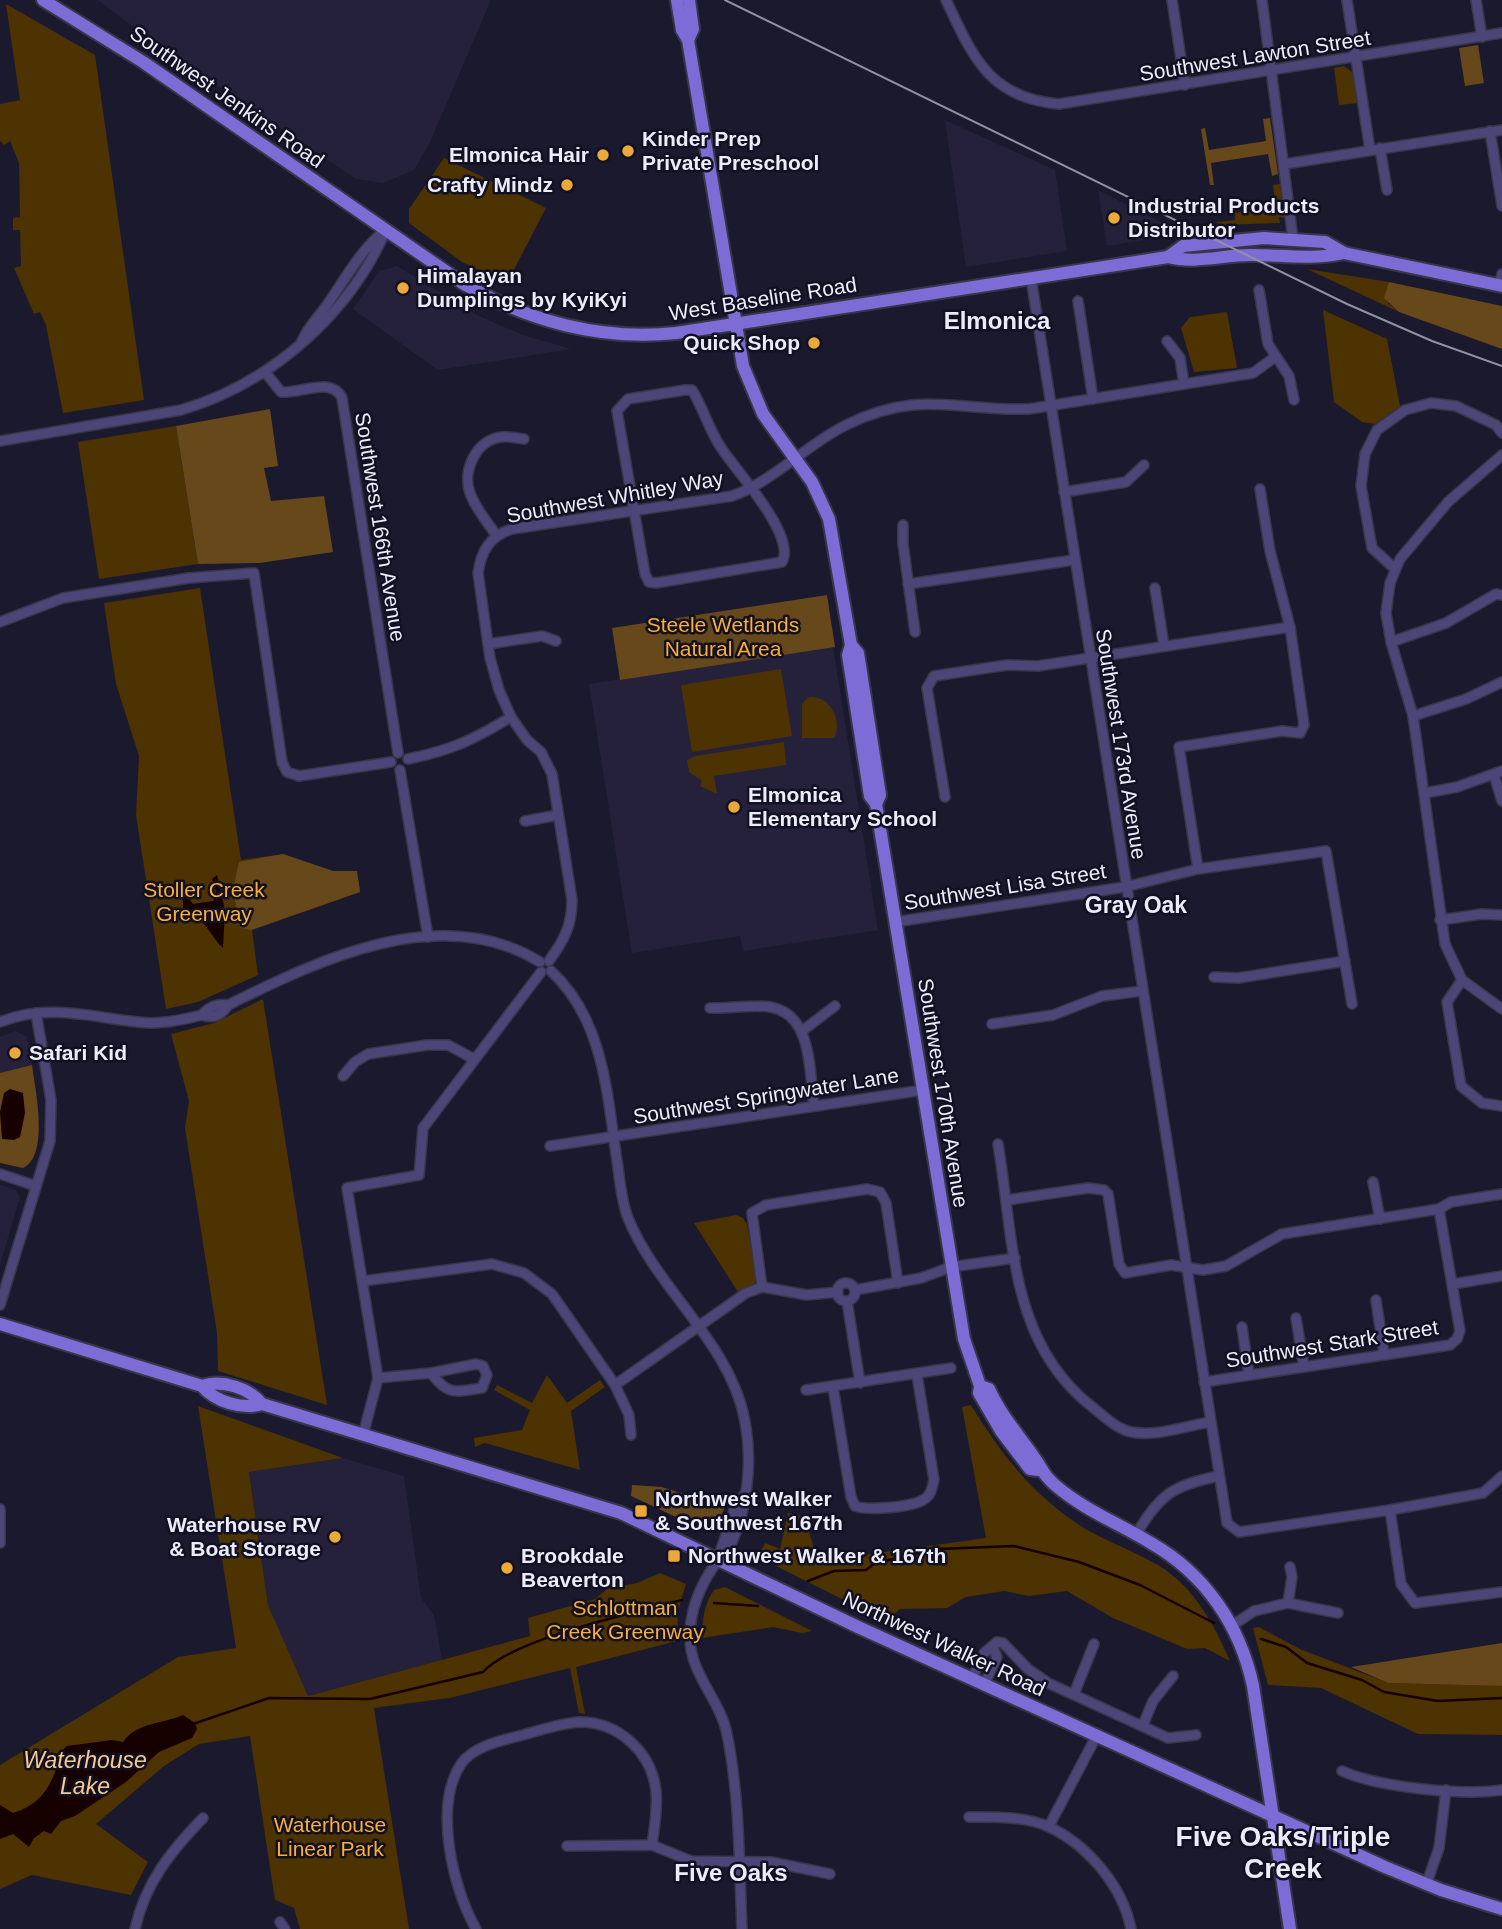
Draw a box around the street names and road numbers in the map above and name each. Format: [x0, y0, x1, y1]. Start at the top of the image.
street label: Southwest Jenkins Road [126, 21, 329, 172]
street label: Southwest Lawton Street [1138, 26, 1372, 85]
street label: West Baseline Road [667, 272, 858, 325]
street label: Southwest 166th Avenue [351, 411, 410, 643]
street label: Southwest Whitley Way [505, 466, 726, 527]
street label: Southwest 173rd Avenue [1092, 627, 1151, 861]
street label: Southwest Lisa Street [902, 859, 1108, 914]
street label: Southwest 170th Avenue [914, 977, 973, 1209]
street label: Southwest Springwater Lane [632, 1063, 900, 1128]
street label: Southwest Stark Street [1224, 1315, 1440, 1372]
street label: Northwest Walker Road [839, 1586, 1049, 1701]

